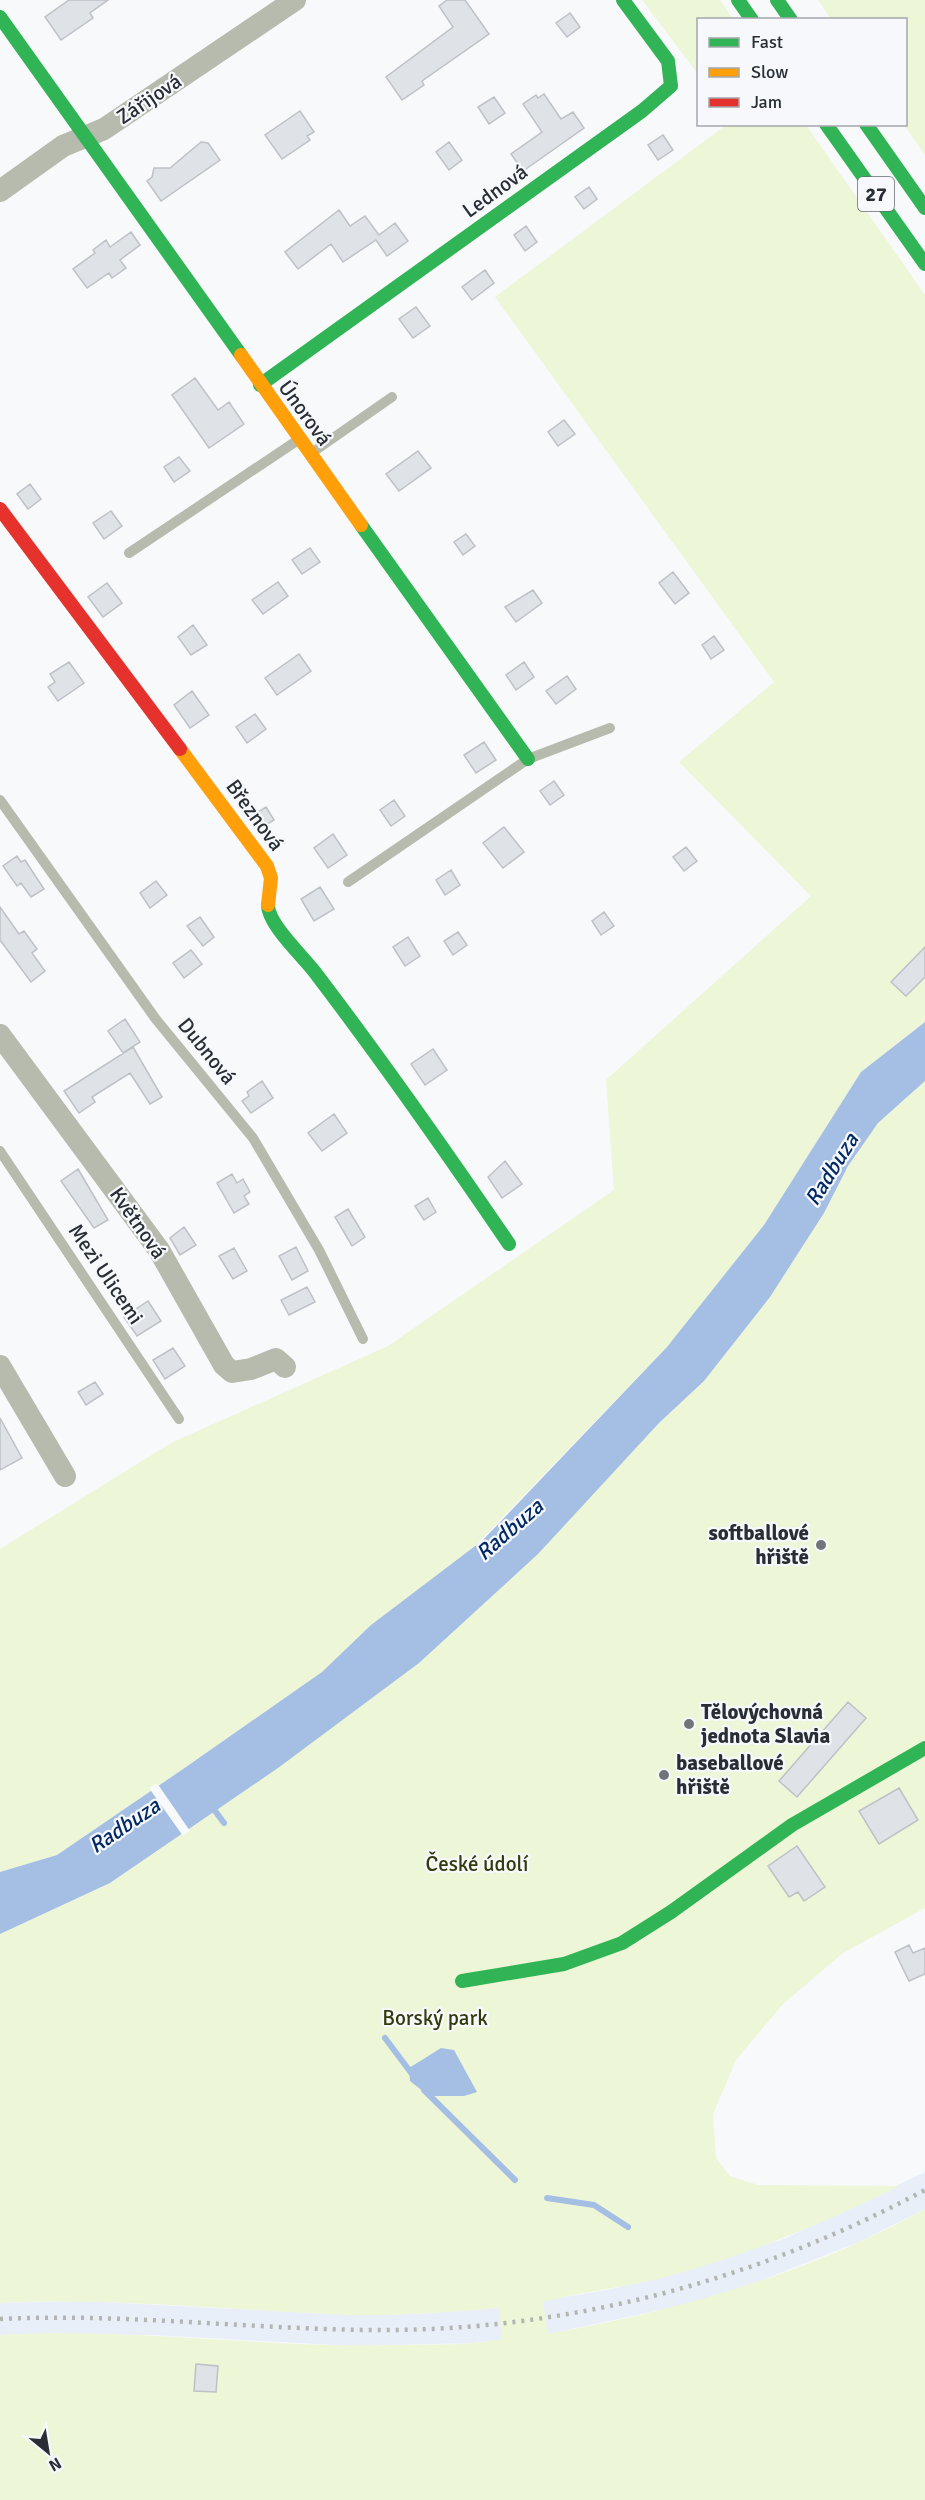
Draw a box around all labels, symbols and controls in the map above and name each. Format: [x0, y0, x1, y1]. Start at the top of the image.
legend [697, 18, 907, 126]
text: Fast [751, 31, 783, 53]
text: Slow [751, 61, 788, 83]
street label: Zářijová [112, 68, 186, 130]
text: Jam [751, 91, 782, 113]
street label: Lednová [457, 159, 533, 223]
road number: 27 [858, 177, 894, 211]
street label: Únorová [273, 375, 337, 451]
street label: Březnová [220, 774, 290, 856]
street label: Dubnová [172, 1012, 242, 1090]
water label: Radbuza [799, 1127, 865, 1211]
street label: Květnová [104, 1182, 172, 1264]
street label: Mezi Ulicemi [63, 1219, 149, 1329]
water label: Radbuza [470, 1492, 549, 1566]
place label: softballové hřiště [708, 1520, 809, 1570]
marker: softballové hřiště [814, 1538, 828, 1552]
place label: Tělovýchovná jednota Slavia [701, 1699, 830, 1749]
marker: Tělovýchovná jednota Slavia [682, 1717, 696, 1731]
place label: baseballové hřiště [676, 1750, 784, 1800]
marker: baseballové hřiště [657, 1768, 671, 1782]
water label: Radbuza [83, 1791, 166, 1859]
park label: České údolí [426, 1851, 529, 1877]
park label: Borský park [382, 2005, 488, 2031]
north arrow [18, 2422, 78, 2482]
text: N [45, 2453, 65, 2476]

